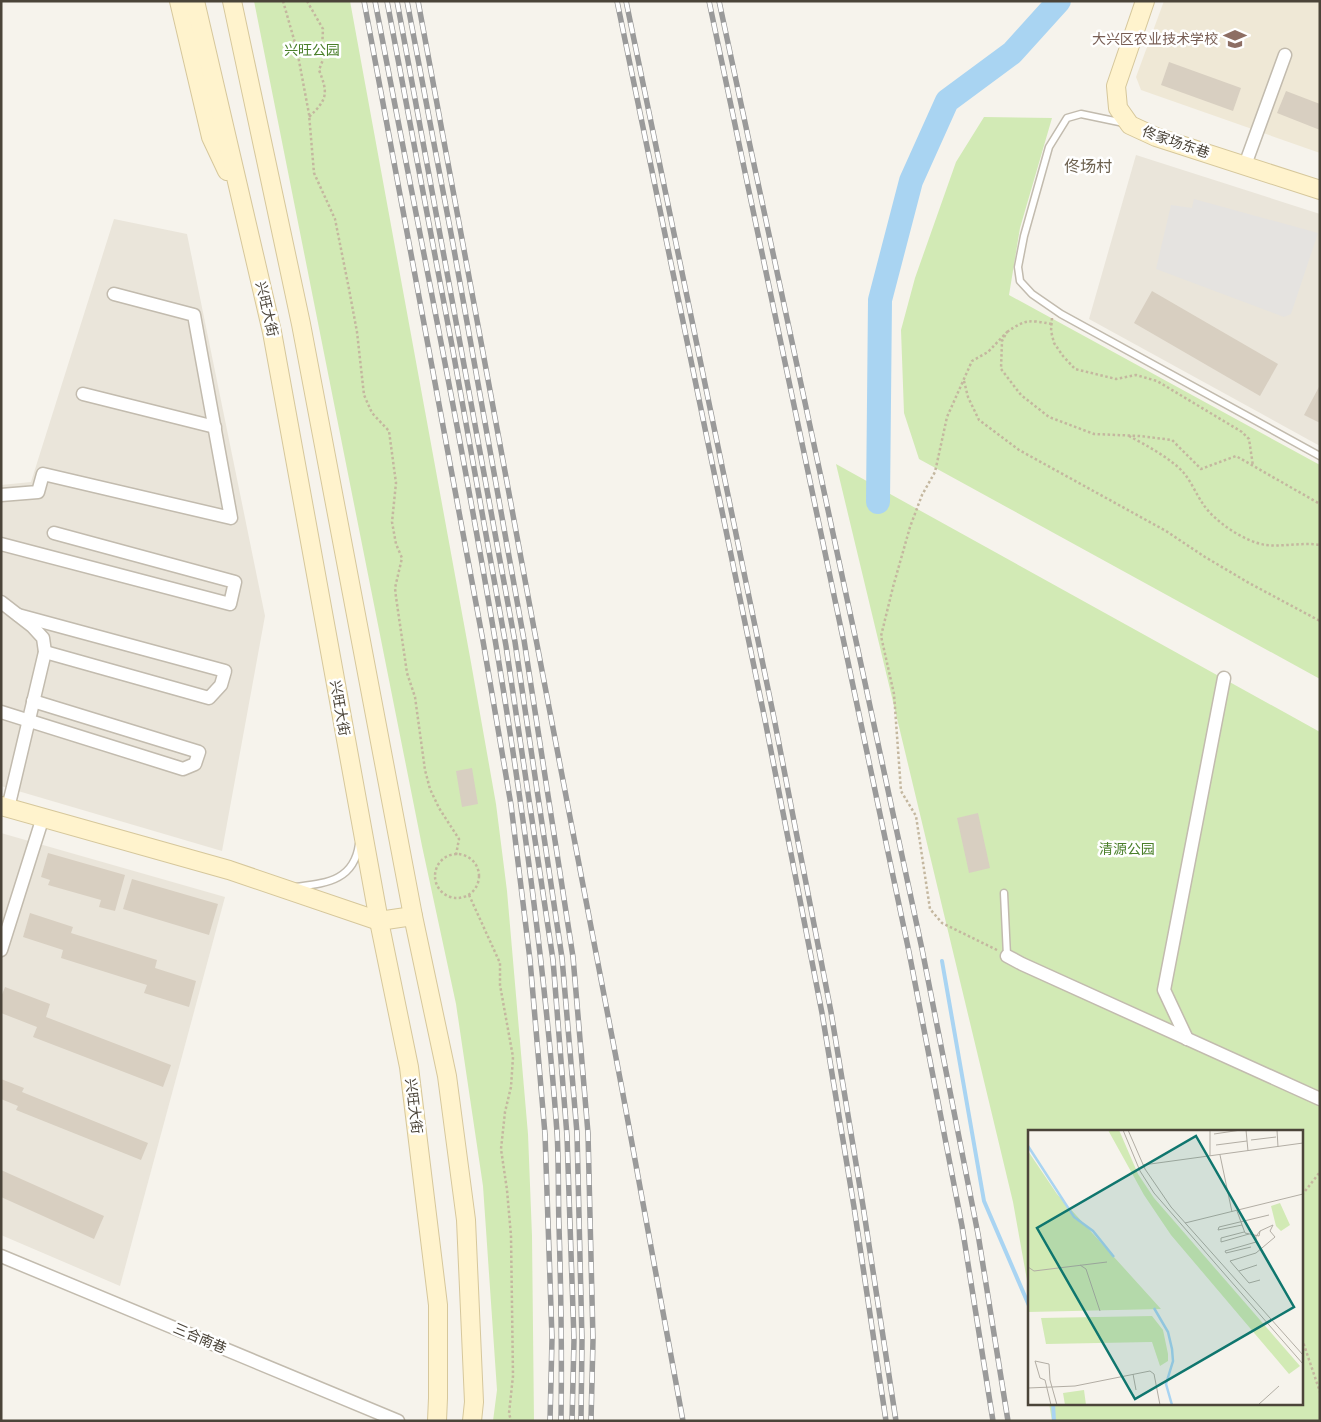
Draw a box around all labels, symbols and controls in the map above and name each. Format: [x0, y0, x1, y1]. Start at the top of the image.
school or university icon: 大兴区农业技术学校 [1222, 26, 1248, 52]
place label: 大兴区农业技术学校 [1092, 31, 1218, 48]
park label: 兴旺公园 [284, 42, 340, 59]
street label: 佟家场东巷 [1140, 123, 1212, 162]
district label: 佟场村 [1064, 157, 1112, 177]
street label: 兴旺大街 [252, 280, 281, 338]
street label: 兴旺大街 [326, 679, 353, 737]
park label: 清源公园 [1099, 841, 1155, 858]
street label: 兴旺大街 [402, 1077, 425, 1135]
inset map [1028, 1130, 1304, 1404]
street label: 三合南巷 [171, 1320, 229, 1357]

